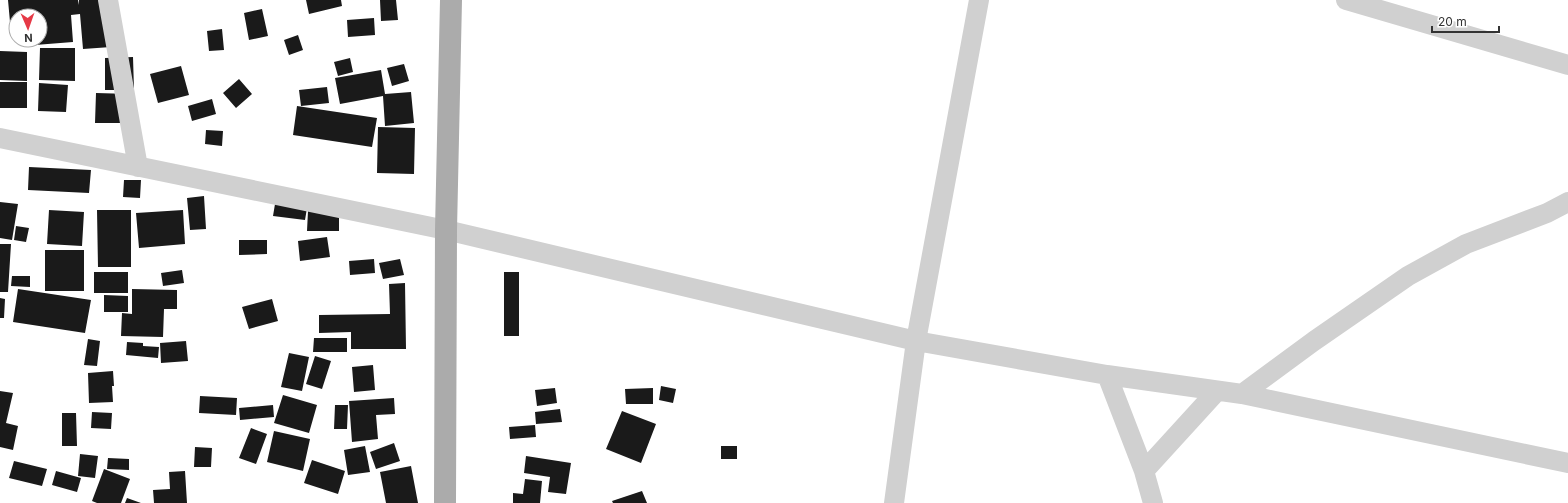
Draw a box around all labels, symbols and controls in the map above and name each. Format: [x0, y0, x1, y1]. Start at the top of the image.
north arrow [8, 8, 48, 48]
scale bar [1432, 8, 1499, 34]
text: 20 m [1438, 14, 1467, 29]
text: N [24, 31, 33, 45]

